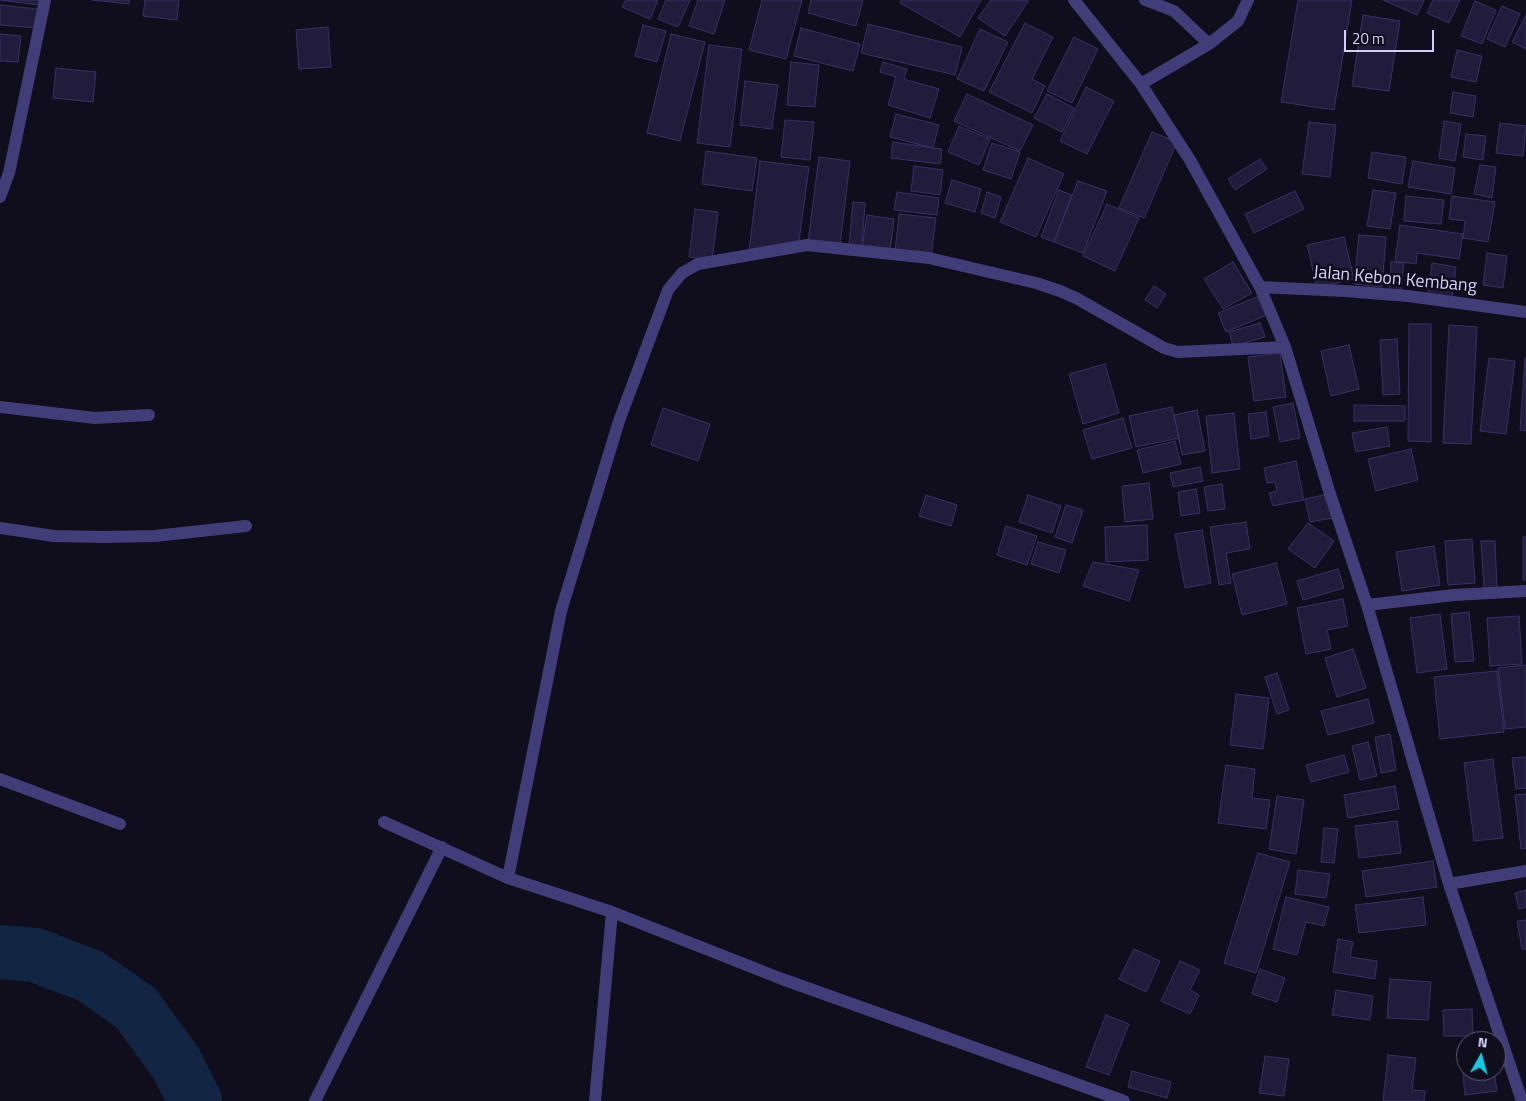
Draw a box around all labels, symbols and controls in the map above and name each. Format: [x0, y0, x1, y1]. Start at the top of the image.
scale bar [1346, 20, 1436, 52]
text: 20 m [1352, 27, 1385, 50]
street label: Jalan Kebon Kembang [1312, 262, 1478, 298]
north arrow [1456, 1031, 1506, 1081]
text: N [1477, 1031, 1489, 1053]

